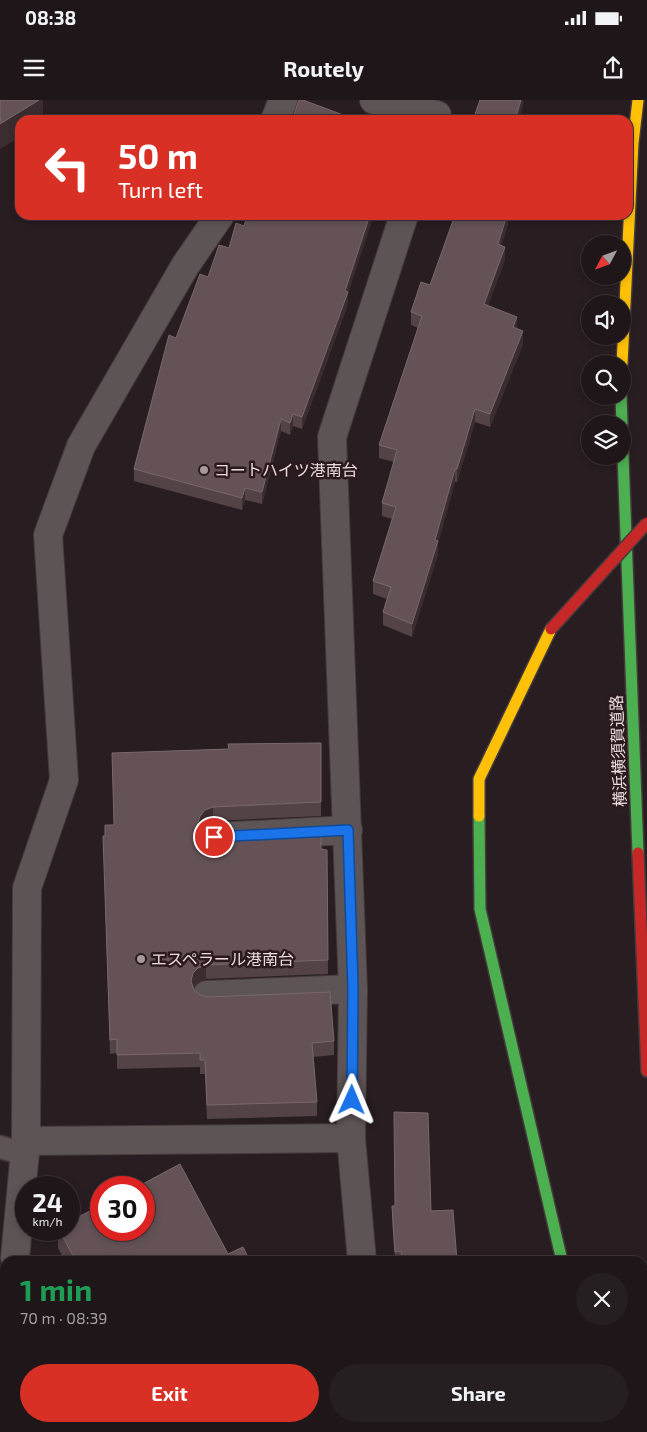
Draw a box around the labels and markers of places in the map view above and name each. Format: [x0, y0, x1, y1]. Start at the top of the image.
place label: コートハイツ港南台 [214, 460, 358, 479]
marker: コートハイツ港南台 [198, 464, 210, 476]
pin [193, 816, 235, 858]
place label: エスペラール港南台 [151, 949, 294, 968]
marker: エスペラール港南台 [135, 953, 147, 965]

